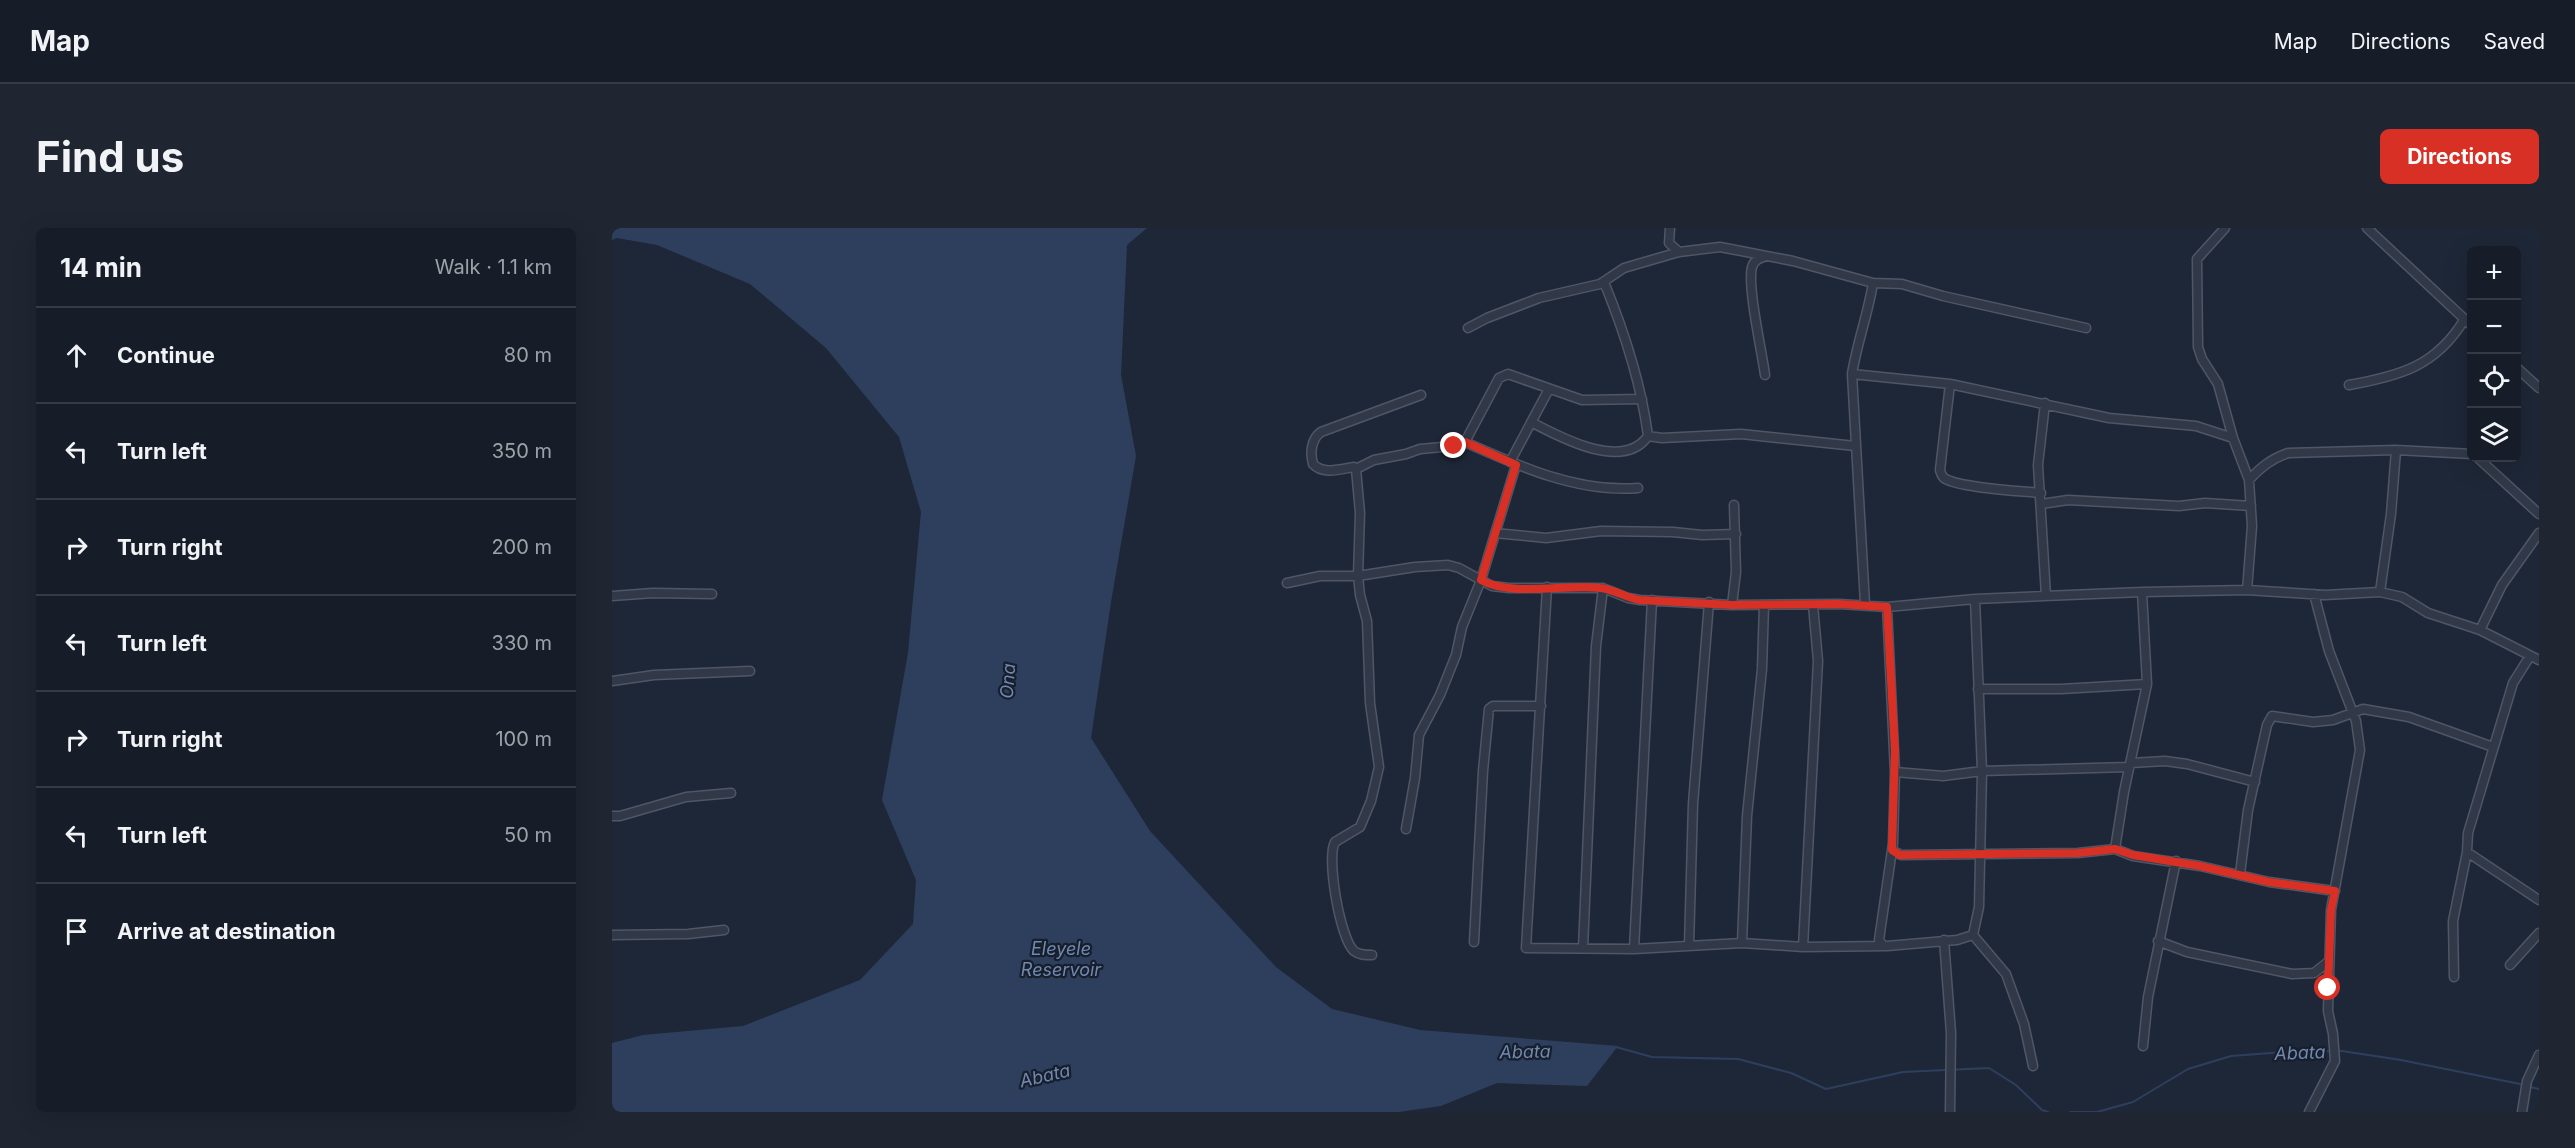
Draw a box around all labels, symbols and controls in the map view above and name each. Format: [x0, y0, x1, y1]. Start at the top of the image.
text: Map [30, 24, 90, 58]
text: Map [2274, 29, 2317, 54]
text: Directions [2350, 29, 2451, 54]
text: Saved [2484, 29, 2545, 54]
button: Directions [2380, 129, 2539, 184]
text: Find us [36, 131, 184, 182]
map controls [2467, 246, 2521, 462]
button: + [2467, 246, 2521, 300]
text: 14 min [60, 252, 142, 283]
text: Walk · 1.1 km [435, 255, 552, 279]
button: − [2467, 300, 2521, 354]
icon: ahead [60, 339, 93, 372]
text: Continue [117, 342, 215, 368]
text: 80 m [504, 343, 552, 367]
button: locate [2467, 354, 2521, 408]
button: layers [2467, 408, 2521, 462]
route end [1440, 432, 1466, 458]
icon: left [60, 435, 93, 468]
text: Turn left [117, 438, 207, 464]
text: 350 m [492, 439, 552, 463]
icon: right [60, 531, 93, 564]
text: Turn right [117, 534, 223, 560]
text: 200 m [491, 535, 552, 559]
icon: left [60, 627, 93, 660]
text: Turn left [117, 630, 207, 656]
text: 330 m [492, 631, 552, 655]
water label: Ona [996, 663, 1019, 699]
icon: right [60, 723, 93, 756]
text: Turn right [117, 726, 223, 752]
text: 100 m [495, 727, 552, 751]
icon: left [60, 819, 93, 852]
text: Turn left [117, 822, 207, 848]
text: 50 m [504, 823, 552, 847]
icon: arrive [60, 915, 93, 948]
text: Arrive at destination [117, 918, 336, 944]
water label: Eleyele Reservoir [1021, 938, 1102, 980]
route start [2314, 974, 2340, 1000]
water label: Abata [1498, 1041, 1551, 1062]
water label: Abata [2273, 1041, 2326, 1064]
water label: Abata [1017, 1060, 1072, 1092]

